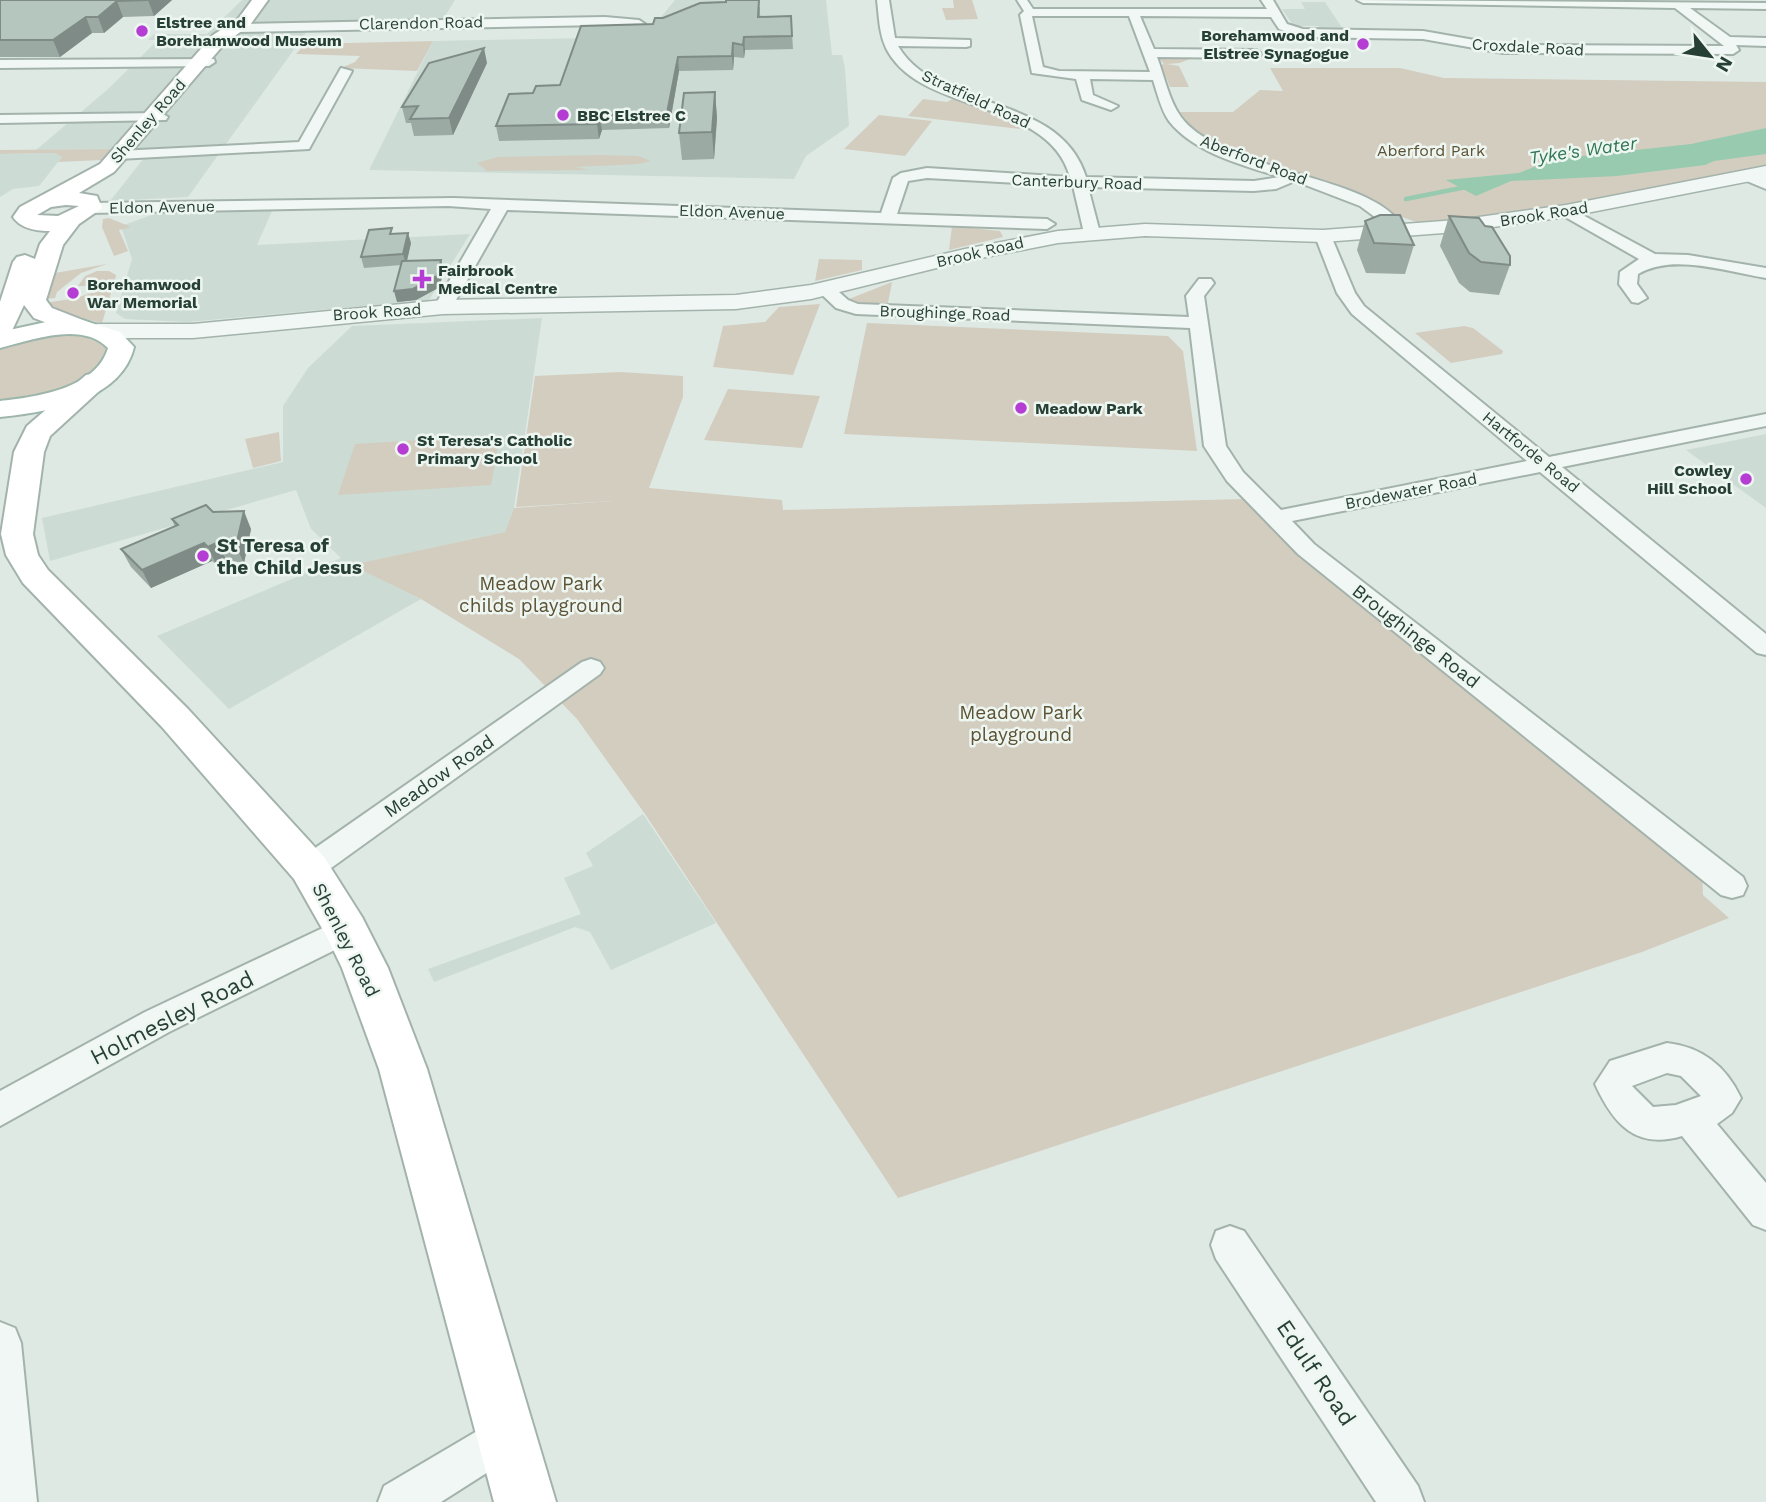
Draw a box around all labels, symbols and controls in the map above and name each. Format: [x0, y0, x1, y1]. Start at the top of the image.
street label: Clarendon Road [359, 12, 483, 34]
place label: Elstree and Borehamwood Museum [156, 13, 342, 50]
north arrow [1675, 21, 1745, 91]
marker: Elstree and Borehamwood Museum [134, 23, 150, 39]
place label: Borehamwood and Elstree Synagogue [1201, 26, 1349, 63]
street label: Croxdale Road [1471, 35, 1585, 59]
marker: Borehamwood and Elstree Synagogue [1355, 36, 1371, 52]
text: N [1711, 52, 1738, 76]
street label: Stratfield Road [919, 66, 1033, 132]
street label: Shenley Road [106, 75, 190, 167]
place label: BBC Elstree C [577, 106, 686, 125]
marker: BBC Elstree C [555, 107, 571, 123]
street label: Aberford Road [1198, 131, 1310, 189]
water label: Tyke's Water [1528, 132, 1639, 168]
park label: Aberford Park [1377, 141, 1485, 160]
street label: Canterbury Road [1011, 170, 1143, 194]
street label: Eldon Avenue [109, 197, 215, 217]
street label: Brook Road [1498, 198, 1590, 230]
street label: Eldon Avenue [679, 201, 785, 223]
street label: Brook Road [934, 233, 1026, 271]
place label: Fairbrook Medical Centre [438, 261, 557, 298]
marker: Fairbrook Medical Centre [412, 269, 432, 289]
place label: Borehamwood War Memorial [87, 275, 201, 312]
marker: Borehamwood War Memorial [65, 285, 81, 301]
street label: Brook Road [332, 299, 422, 325]
street label: Broughinge Road [879, 301, 1011, 325]
place label: Meadow Park [1035, 399, 1143, 418]
marker: Meadow Park [1013, 400, 1029, 416]
street label: Hartforde Road [1479, 407, 1583, 497]
place label: St Teresa's Catholic Primary School [417, 431, 572, 468]
marker: St Teresa's Catholic Primary School [395, 441, 411, 457]
place label: Cowley Hill School [1647, 461, 1733, 498]
street label: Brodewater Road [1343, 469, 1479, 513]
marker: Cowley Hill School [1738, 471, 1754, 487]
place label: St Teresa of the Child Jesus [217, 534, 362, 579]
marker: St Teresa of the Child Jesus [195, 548, 211, 564]
park label: Meadow Park childs playground [459, 572, 623, 617]
street label: Broughinge Road [1348, 579, 1484, 693]
park label: Meadow Park playground [959, 701, 1083, 746]
street label: Meadow Road [380, 730, 498, 822]
street label: Shenley Road [307, 879, 385, 1001]
street label: Holmesley Road [86, 965, 258, 1071]
street label: Edulf Road [1271, 1315, 1361, 1431]

